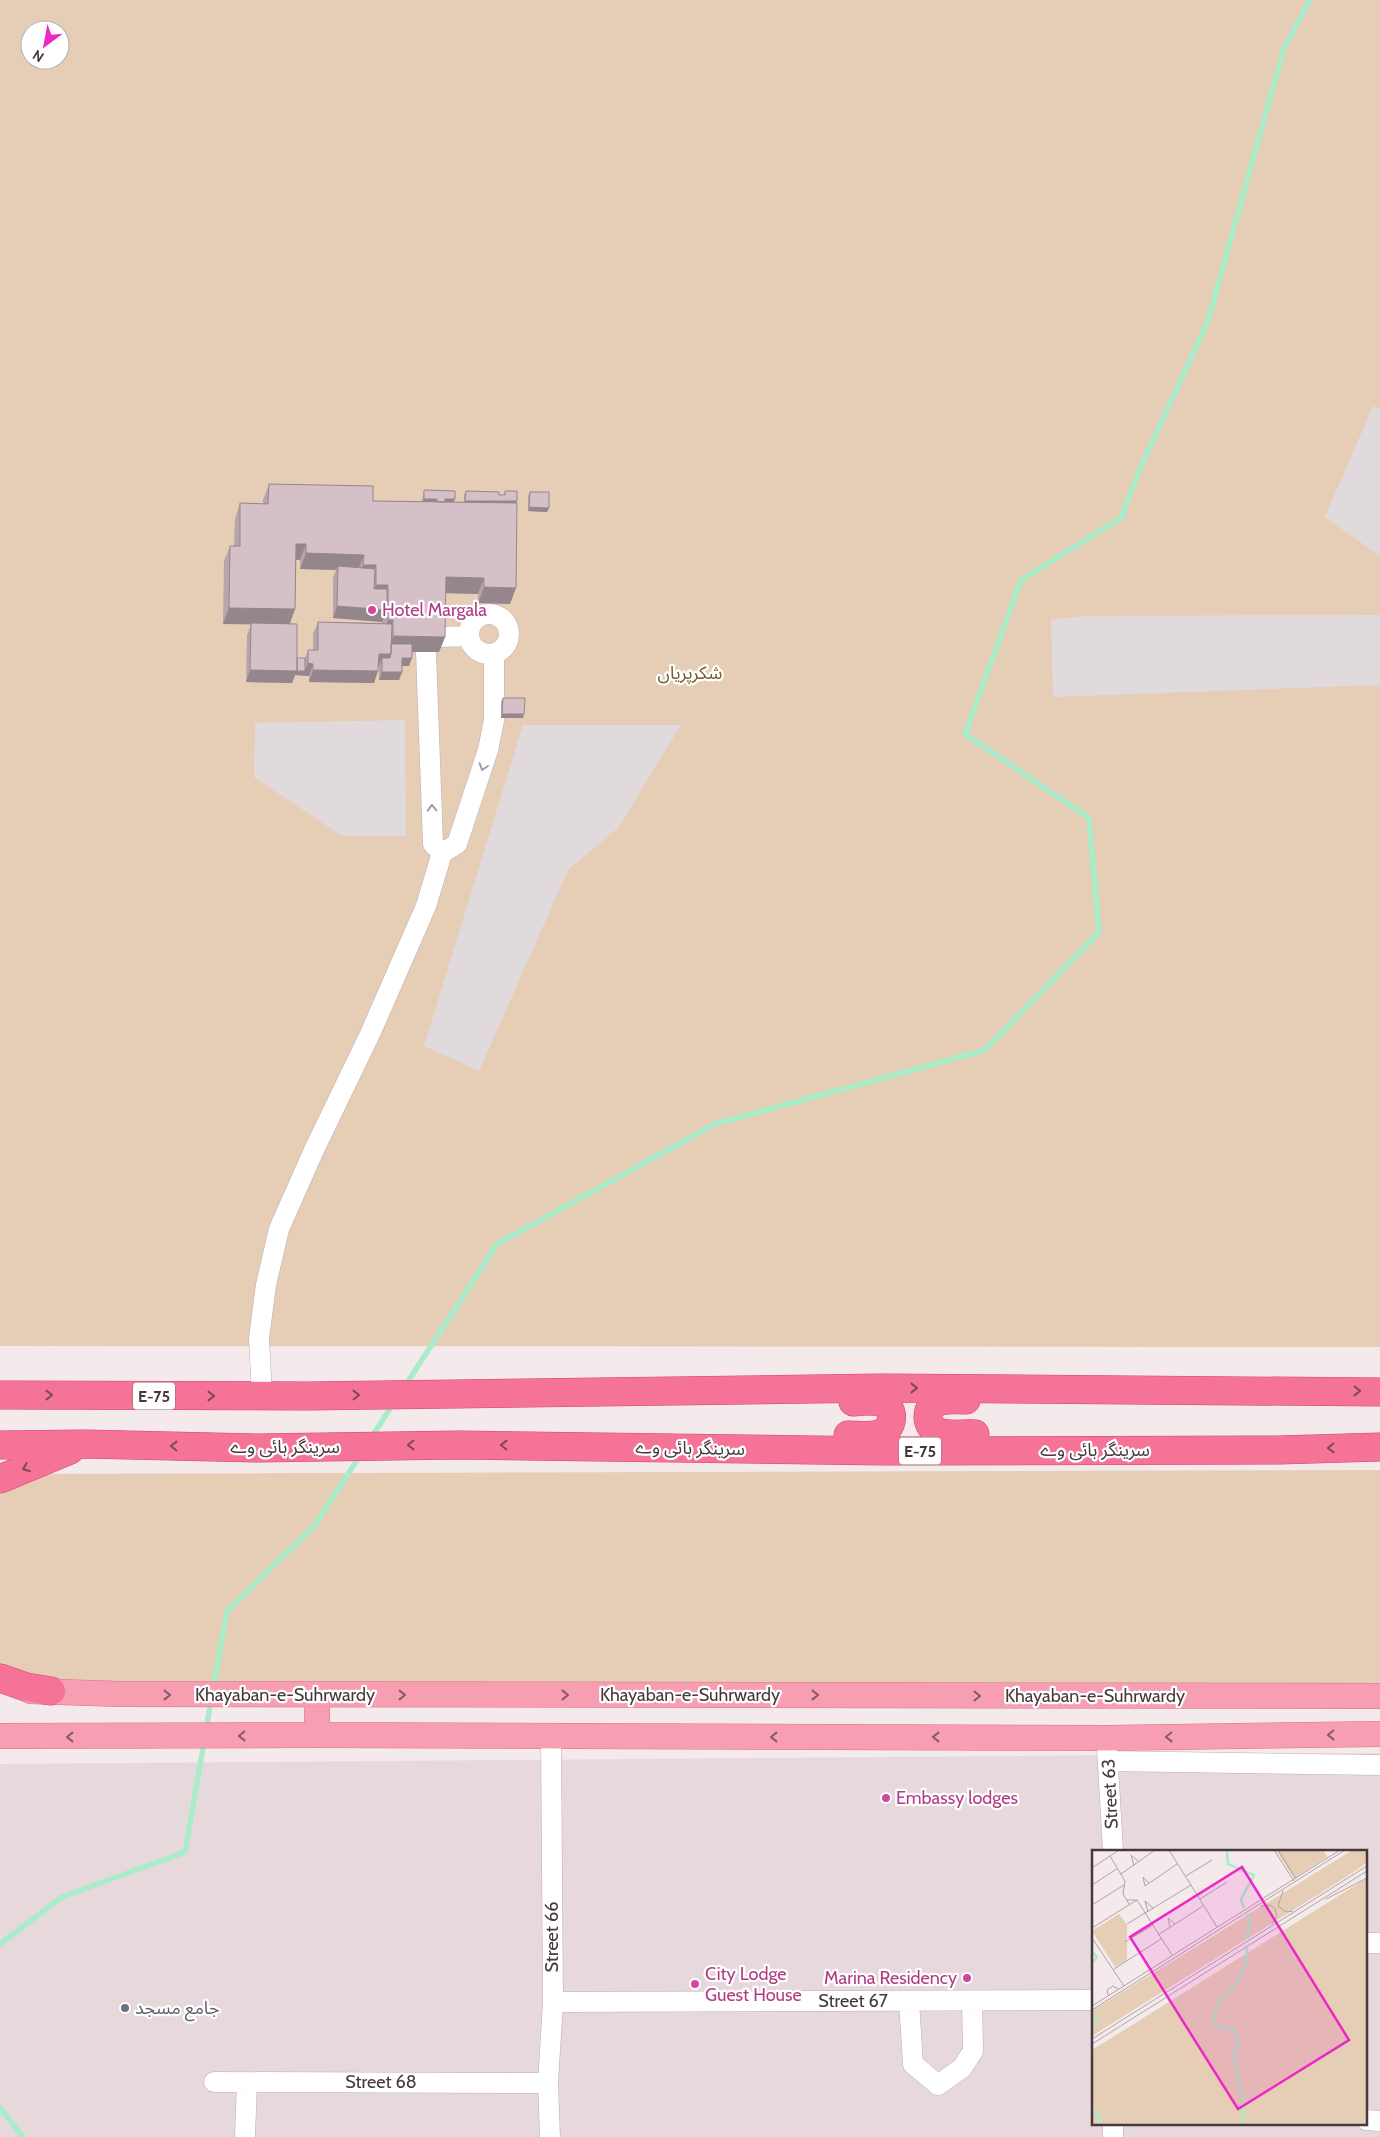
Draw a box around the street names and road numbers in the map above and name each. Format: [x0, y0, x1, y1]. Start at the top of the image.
road number: E-75 [133, 1382, 175, 1410]
street label: سرینگر ہائی وے [230, 1436, 340, 1458]
street label: سرینگر ہائی وے [635, 1436, 745, 1460]
road number: E-75 [899, 1438, 941, 1464]
street label: سرینگر ہائی وے [1040, 1439, 1150, 1461]
street label: Khayaban-e-Suhrwardy [195, 1684, 375, 1706]
street label: Khayaban-e-Suhrwardy [600, 1684, 780, 1706]
street label: Khayaban-e-Suhrwardy [1005, 1685, 1185, 1707]
street label: Street 63 [1097, 1758, 1123, 1830]
street label: Street 66 [541, 1902, 563, 1972]
street label: Street 67 [818, 1990, 888, 2012]
street label: Street 68 [345, 2071, 417, 2093]

